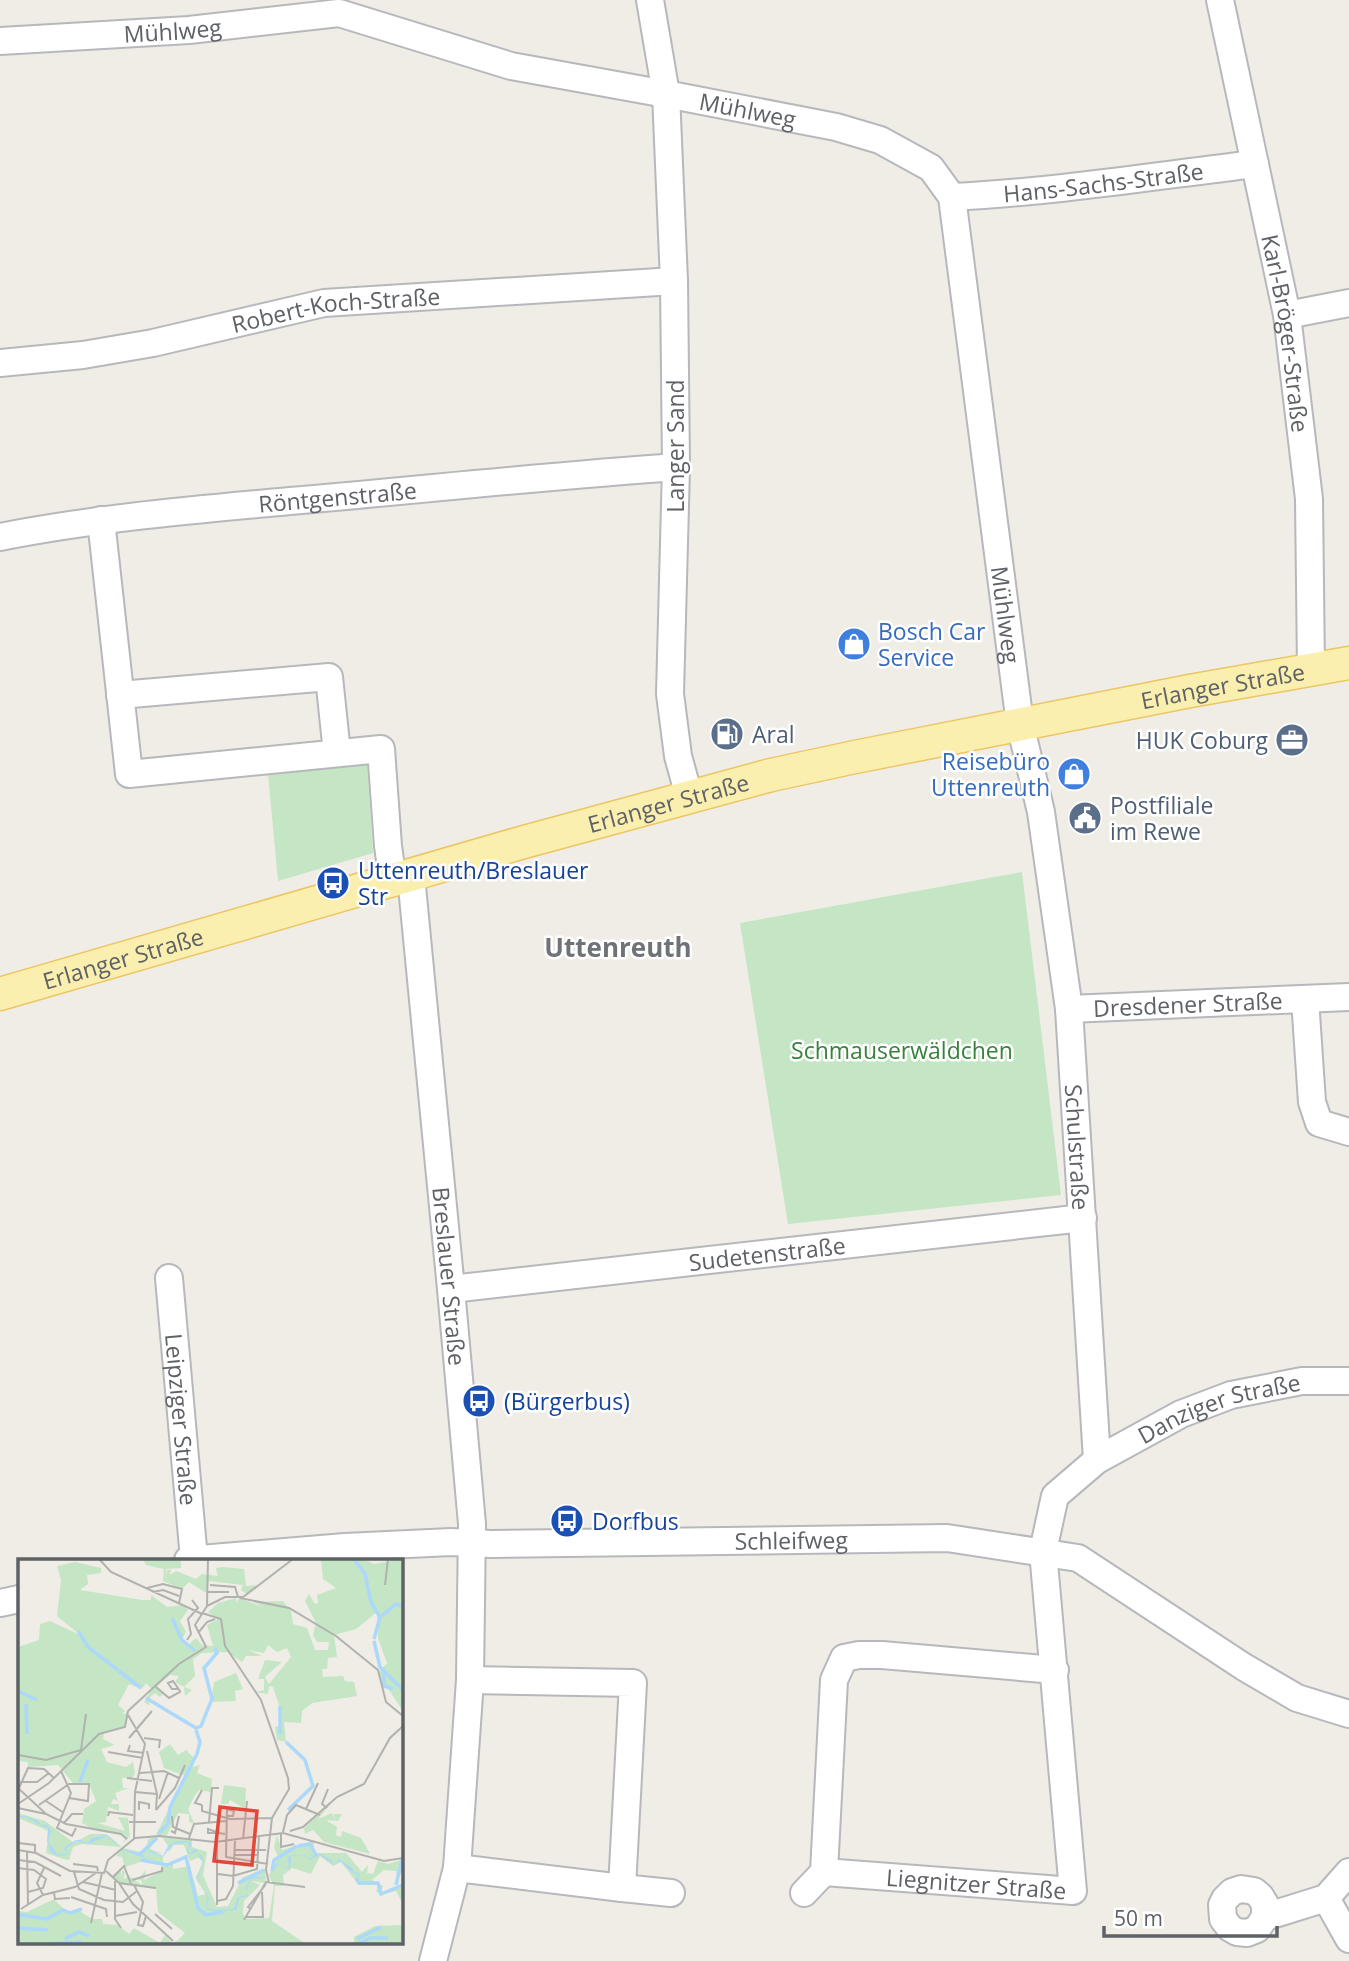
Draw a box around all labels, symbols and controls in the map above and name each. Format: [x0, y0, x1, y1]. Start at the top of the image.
street label: Mühlweg [123, 10, 224, 50]
street label: Mühlweg [697, 85, 799, 135]
street label: Hans-Sachs-Straße [1002, 155, 1205, 210]
street label: Karl-Bröger-Straße [1254, 231, 1317, 434]
street label: Robert-Koch-Straße [228, 280, 441, 340]
street label: Langer Sand [659, 379, 691, 513]
street label: Röntgenstraße [257, 474, 418, 520]
street label: Mühlweg [984, 564, 1028, 666]
place label: Bosch Car Service [878, 615, 986, 673]
shop icon: Bosch Car Service [835, 625, 873, 663]
street label: Erlanger Straße [1138, 655, 1307, 716]
fuel station icon: Aral [708, 715, 746, 753]
place label: Aral [752, 718, 795, 750]
office icon: HUK Coburg [1273, 721, 1311, 759]
place label: HUK Coburg [1136, 724, 1269, 756]
place label: Reisebüro Uttenreuth [931, 745, 1050, 803]
shop icon: Reisebüro Uttenreuth [1055, 755, 1093, 793]
street label: Erlanger Straße [584, 766, 752, 840]
place label: Postfiliale im Rewe [1110, 789, 1214, 847]
public building icon: Postfiliale im Rewe [1066, 799, 1104, 837]
place label: Uttenreuth/Breslauer Str [358, 854, 589, 912]
bus stop icon: Uttenreuth/Breslauer Str [314, 864, 352, 902]
street label: Erlanger Straße [39, 920, 207, 997]
district label: Uttenreuth [544, 929, 692, 965]
street label: Dresdener Straße [1092, 984, 1283, 1024]
park label: Schmauserwäldchen [791, 1034, 1013, 1066]
street label: Schulstraße [1058, 1083, 1097, 1211]
street label: Breslauer Straße [425, 1185, 474, 1367]
street label: Sudetenstraße [687, 1229, 847, 1278]
street label: Leipziger Straße [158, 1332, 205, 1507]
street label: Danziger Straße [1132, 1366, 1303, 1451]
bus stop icon: (Bürgerbus) [460, 1382, 498, 1420]
place label: (Bürgerbus) [504, 1385, 630, 1417]
bus stop icon: Dorfbus [548, 1502, 586, 1540]
place label: Dorfbus [592, 1505, 679, 1537]
street label: Schleifweg [734, 1523, 849, 1557]
inset map [18, 1559, 402, 1944]
street label: Liegnitzer Straße [885, 1861, 1068, 1906]
scale bar [1104, 1895, 1277, 1939]
text: 50 m [1114, 1904, 1163, 1932]

